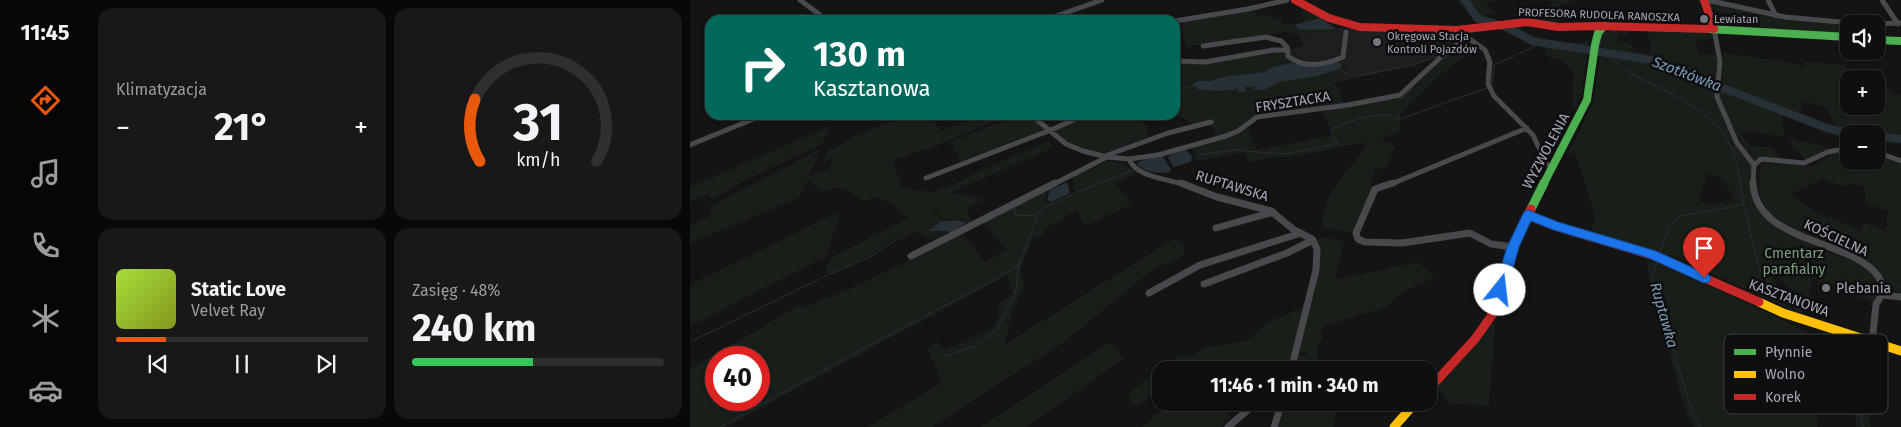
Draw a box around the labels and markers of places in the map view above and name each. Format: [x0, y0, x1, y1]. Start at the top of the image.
marker: Lewiatan [1698, 13, 1710, 25]
place label: Lewiatan [1714, 13, 1759, 26]
place label: Okręgowa Stacja Kontroli Pojazdów [1387, 30, 1477, 56]
marker: Okręgowa Stacja Kontroli Pojazdów [1371, 36, 1383, 48]
pin [1683, 227, 1725, 278]
place label: Plebania [1836, 280, 1891, 297]
marker: Plebania [1820, 282, 1832, 294]

